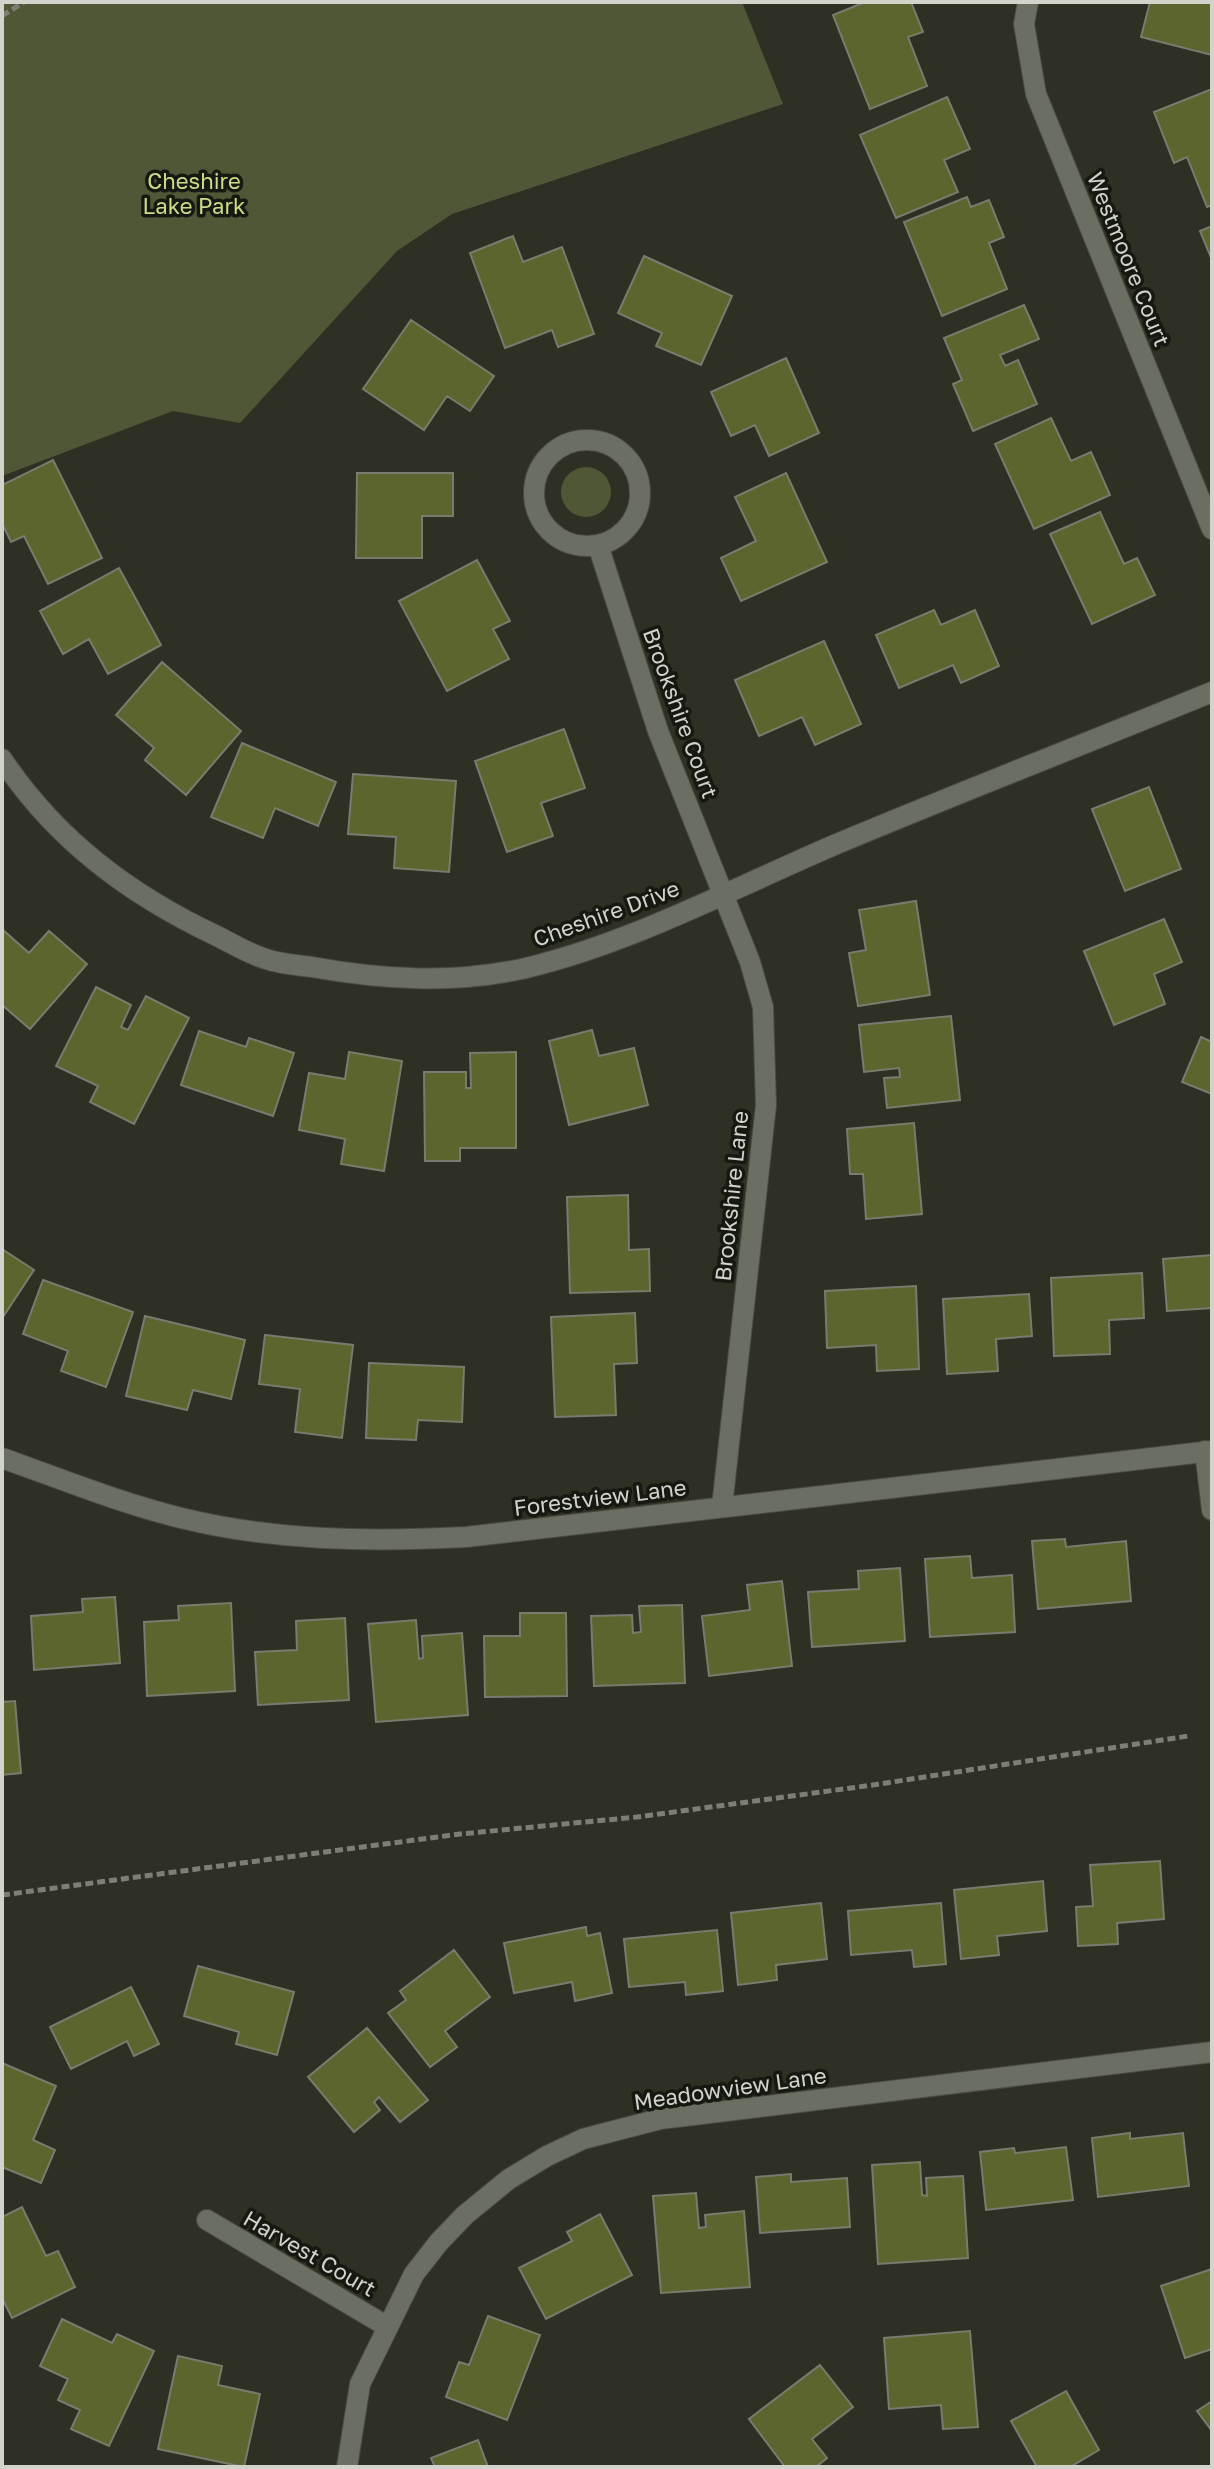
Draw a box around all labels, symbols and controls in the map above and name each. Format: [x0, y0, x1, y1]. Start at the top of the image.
park label: Cheshire Lake Park [142, 167, 246, 219]
street label: Westmoore Court [1082, 168, 1176, 350]
street label: Brookshire Court [638, 624, 724, 802]
street label: Cheshire Drive [529, 874, 683, 952]
street label: Brookshire Lane [709, 1109, 753, 1283]
street label: Forestview Lane [512, 1473, 688, 1521]
street label: Meadowview Lane [632, 2061, 828, 2115]
street label: Harvest Court [239, 2204, 381, 2302]

